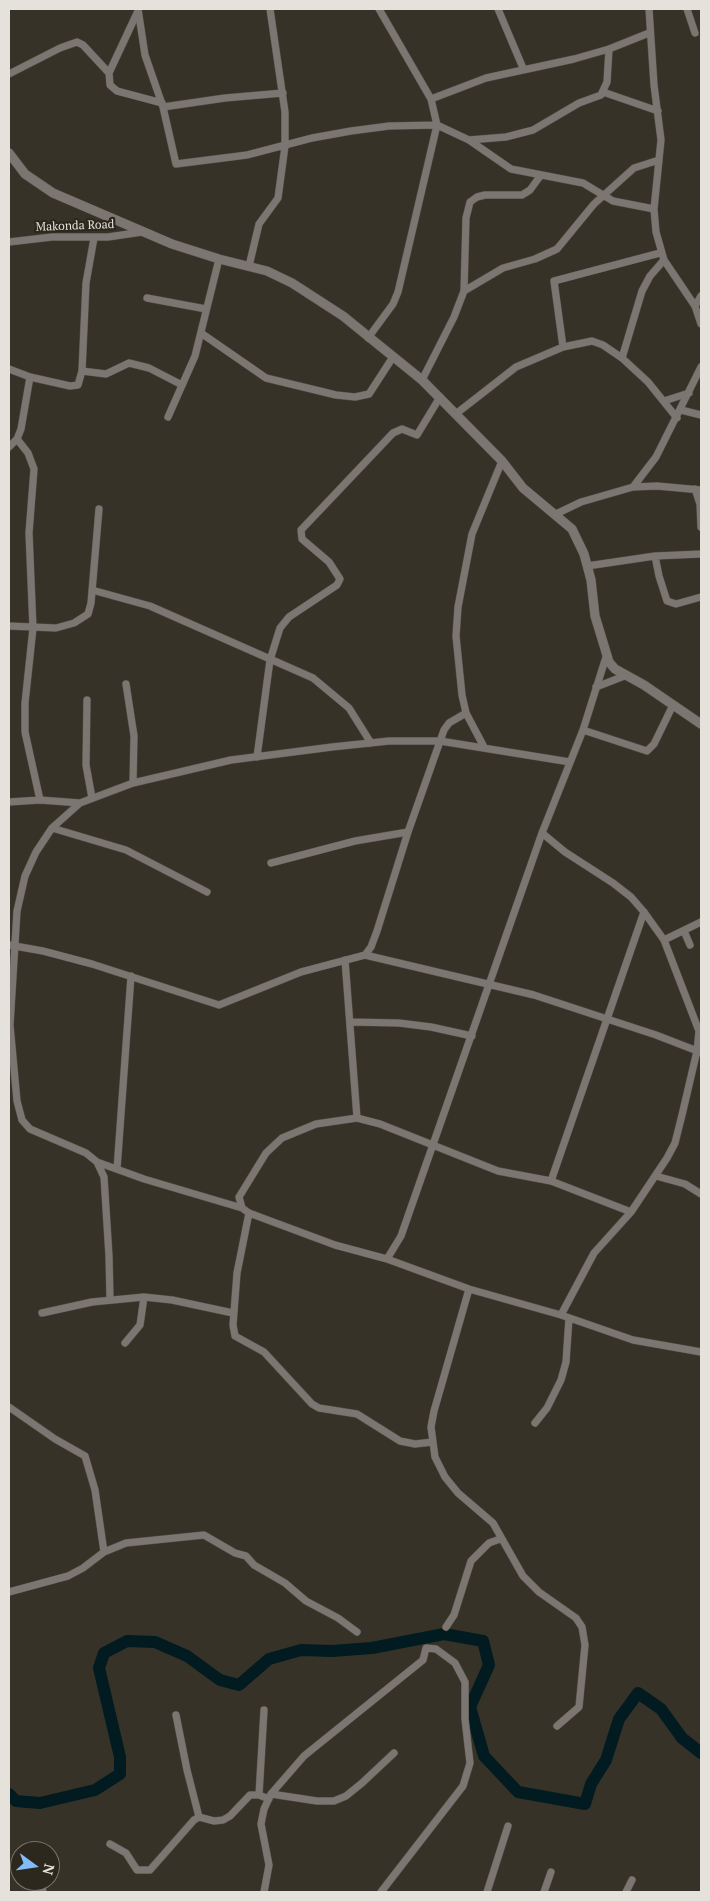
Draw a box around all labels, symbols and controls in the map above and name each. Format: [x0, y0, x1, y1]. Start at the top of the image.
street label: Makonda Road [35, 217, 115, 235]
north arrow [10, 1841, 60, 1891]
text: N [39, 1862, 60, 1877]

